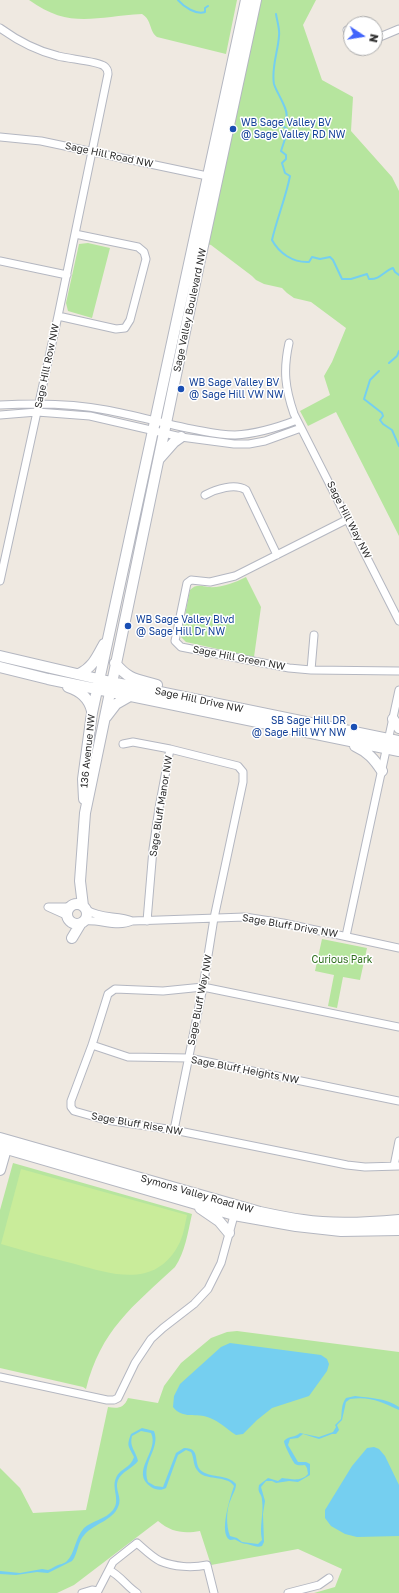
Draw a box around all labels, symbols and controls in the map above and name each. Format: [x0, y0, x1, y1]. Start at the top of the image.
north arrow [343, 16, 383, 56]
text: N [367, 33, 381, 44]
place label: WB Sage Valley BV @ Sage Valley RD NW [241, 117, 345, 140]
marker: WB Sage Valley BV @ Sage Valley RD NW [228, 124, 238, 134]
street label: Sage Hill Road NW [64, 140, 154, 170]
street label: Sage Valley Boulevard NW [171, 247, 209, 373]
street label: Sage Hill Row NW [32, 323, 62, 409]
place label: WB Sage Valley BV @ Sage Hill VW NW [189, 377, 284, 400]
marker: WB Sage Valley BV @ Sage Hill VW NW [176, 384, 186, 394]
street label: Sage Hill Way NW [324, 479, 374, 561]
place label: WB Sage Valley Blvd @ Sage Hill Dr NW [136, 614, 234, 638]
marker: WB Sage Valley Blvd @ Sage Hill Dr NW [123, 621, 133, 631]
street label: Sage Hill Green NW [192, 643, 286, 673]
street label: Sage Hill Drive NW [154, 685, 244, 715]
street label: 136 Avenue NW [78, 713, 98, 789]
place label: SB Sage Hill DR @ Sage Hill WY NW [252, 715, 346, 738]
marker: SB Sage Hill DR @ Sage Hill WY NW [349, 722, 359, 732]
street label: Sage Bluff Manor NW [147, 755, 175, 857]
street label: Sage Bluff Drive NW [241, 912, 339, 940]
street label: Sage Bluff Way NW [185, 954, 215, 1046]
park label: Curious Park [312, 954, 372, 966]
street label: Sage Bluff Heights NW [190, 1054, 300, 1086]
street label: Sage Bluff Rise NW [90, 1110, 184, 1138]
street label: Symons Valley Road NW [139, 1172, 255, 1216]

